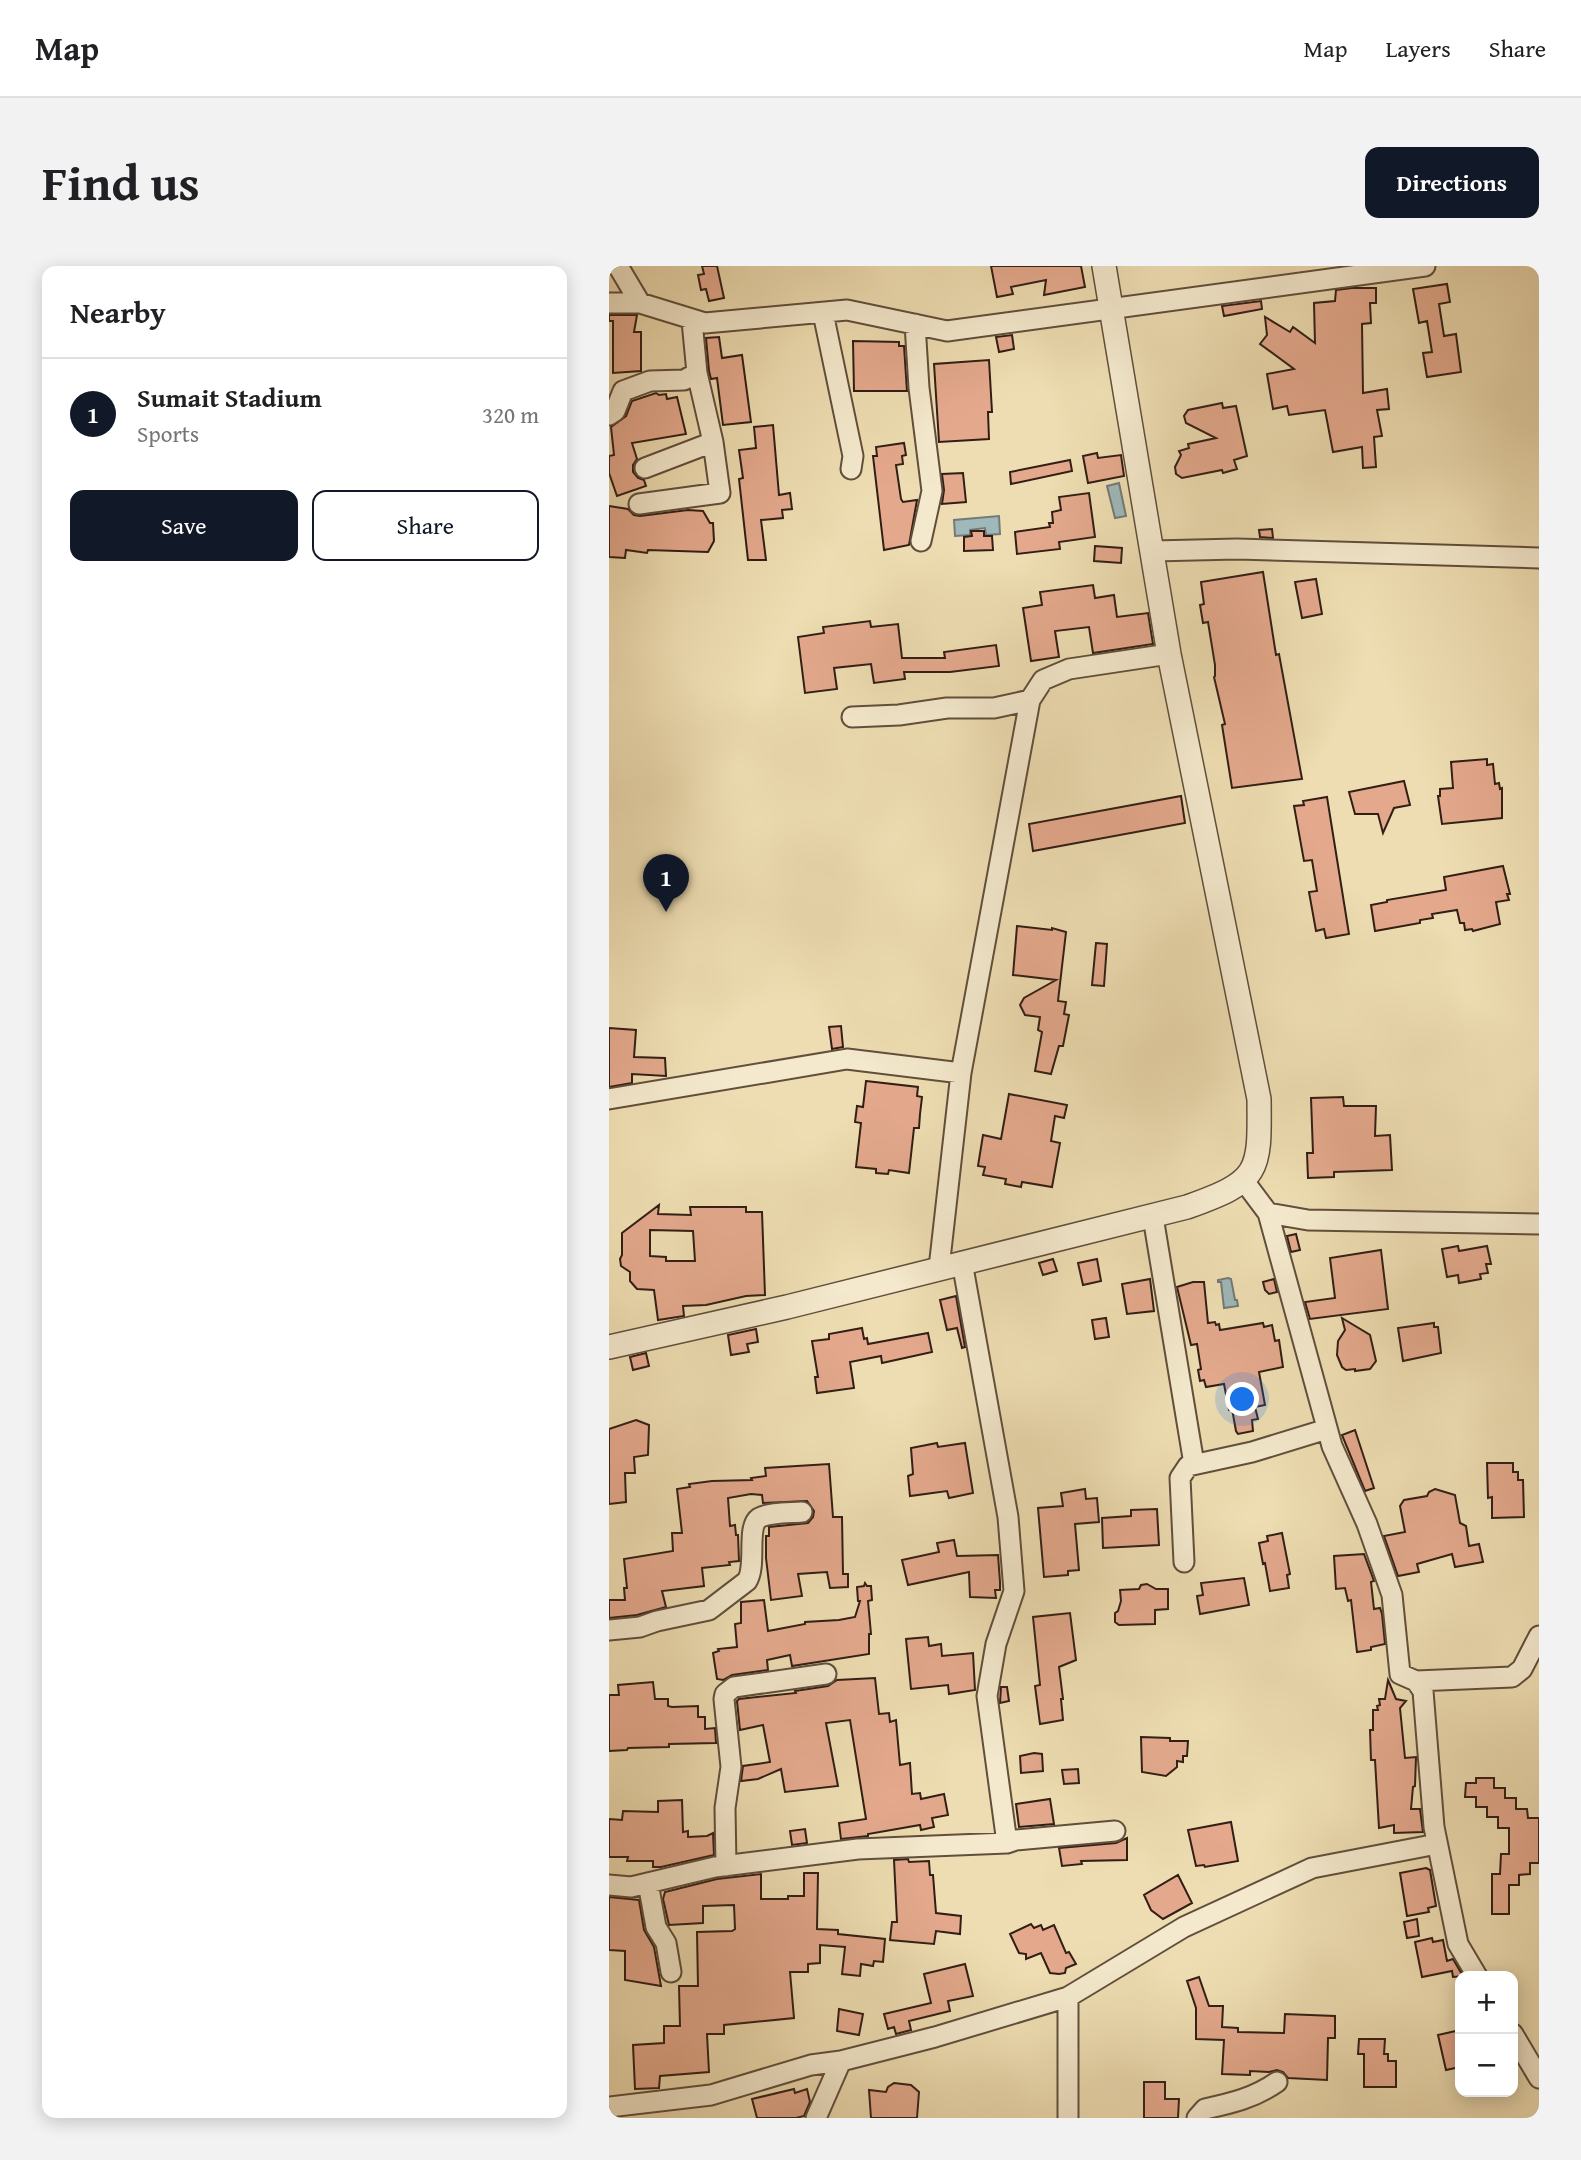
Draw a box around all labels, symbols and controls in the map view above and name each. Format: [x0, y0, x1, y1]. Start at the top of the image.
text: Map [35, 24, 99, 72]
text: Map [1304, 31, 1347, 66]
text: Layers [1385, 31, 1451, 66]
text: Share [1489, 31, 1546, 66]
text: Find us [42, 146, 200, 218]
button: Directions [1365, 147, 1539, 218]
text: Nearby [70, 290, 166, 334]
text: Sumait Stadium [137, 378, 322, 417]
text: 1 [87, 398, 99, 431]
text: 320 m [482, 398, 539, 431]
text: Sports [137, 417, 199, 450]
button: Save [70, 490, 298, 561]
button: Share [312, 490, 539, 561]
pin: 1 [643, 854, 689, 912]
your location [1225, 1382, 1259, 1416]
map controls [1455, 1971, 1518, 2097]
button: + [1455, 1971, 1518, 2034]
button: − [1455, 2034, 1518, 2097]

